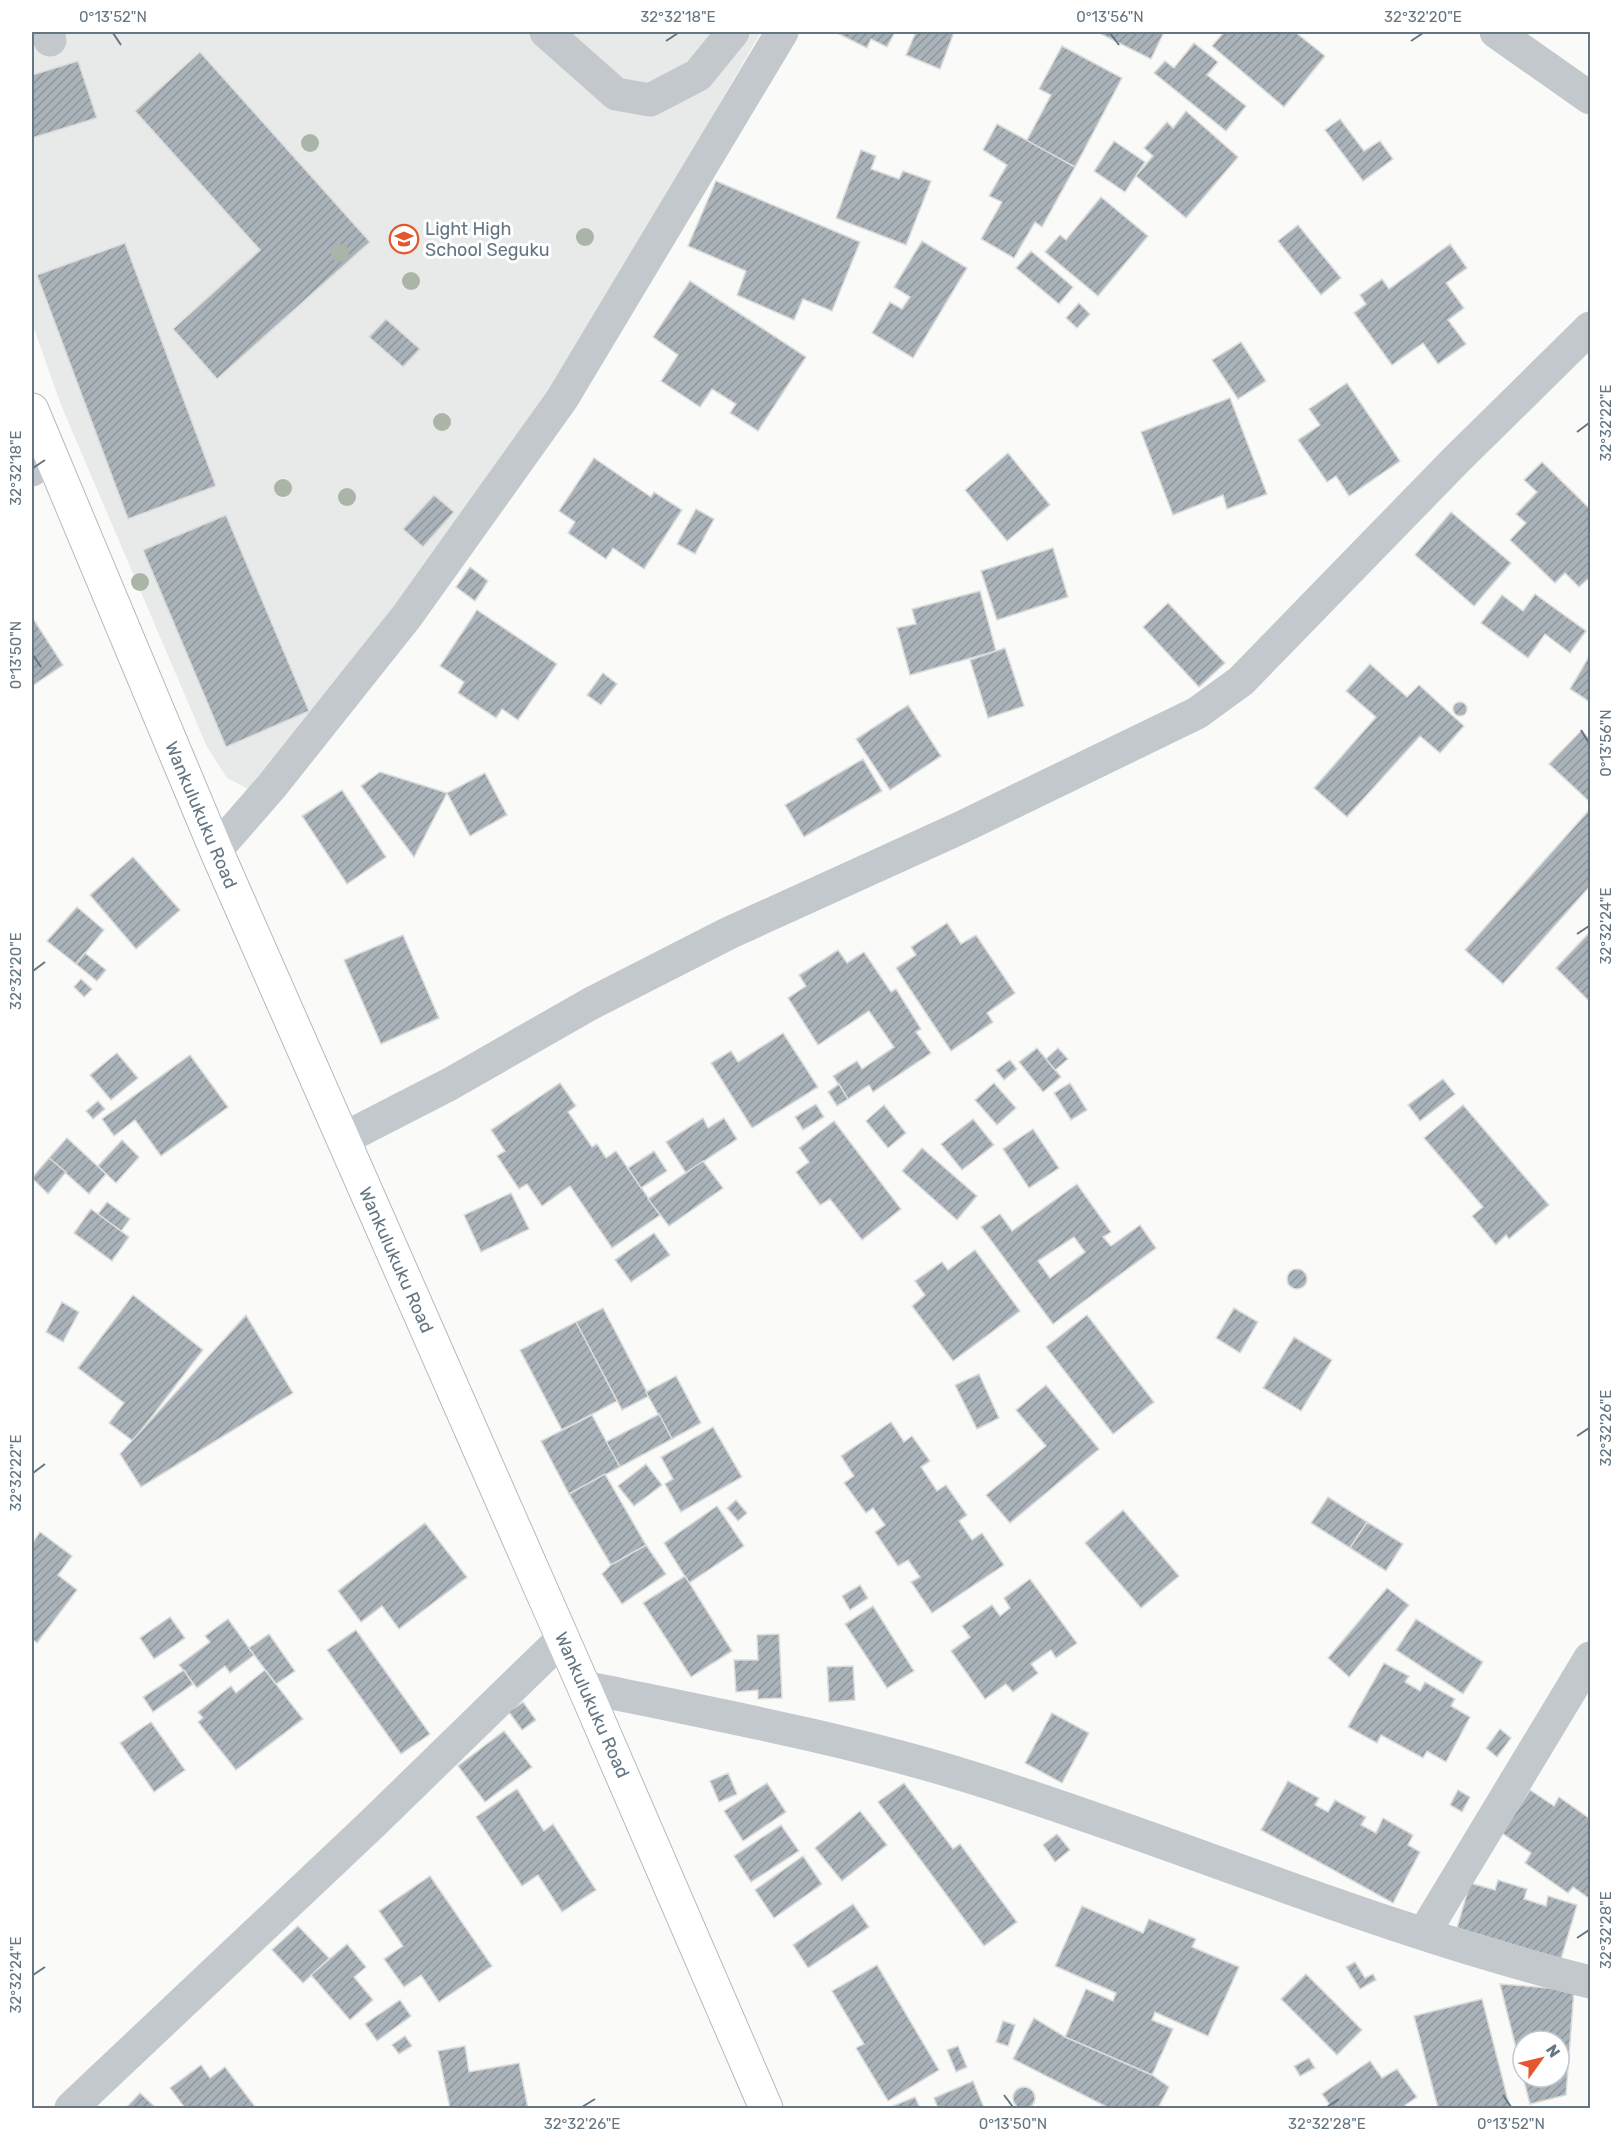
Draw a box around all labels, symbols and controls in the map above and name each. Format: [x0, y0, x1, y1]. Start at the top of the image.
text: 0°13'52"N [79, 8, 147, 26]
text: 32°32'18"E [640, 8, 716, 26]
text: 0°13'56"N [1076, 8, 1144, 26]
text: 32°32'20"E [1384, 8, 1462, 26]
place label: Light High School Seguku [425, 218, 550, 261]
school or university icon: Light High School Seguku [388, 223, 420, 255]
text: 32°32'22"E [1597, 384, 1615, 462]
text: 32°32'18"E [7, 430, 25, 506]
text: 0°13'50"N [7, 621, 25, 689]
text: 0°13'56"N [1597, 709, 1615, 777]
street label: Wankulukuku Road [160, 738, 242, 892]
text: 32°32'24"E [1597, 887, 1615, 965]
text: 32°32'20"E [7, 932, 25, 1010]
street label: Wankulukuku Road [354, 1184, 438, 1336]
text: 32°32'26"E [1597, 1390, 1615, 1466]
text: 32°32'22"E [7, 1434, 25, 1512]
street label: Wankulukuku Road [550, 1629, 634, 1781]
text: 32°32'28"E [1597, 1891, 1615, 1969]
text: 32°32'24"E [7, 1936, 25, 2014]
north arrow [1511, 2029, 1571, 2089]
text: N [1542, 2041, 1564, 2061]
text: 32°32'26"E [544, 2115, 620, 2133]
text: 0°13'50"N [979, 2115, 1047, 2133]
text: 32°32'28"E [1288, 2115, 1366, 2133]
text: 0°13'52"N [1477, 2115, 1545, 2133]

